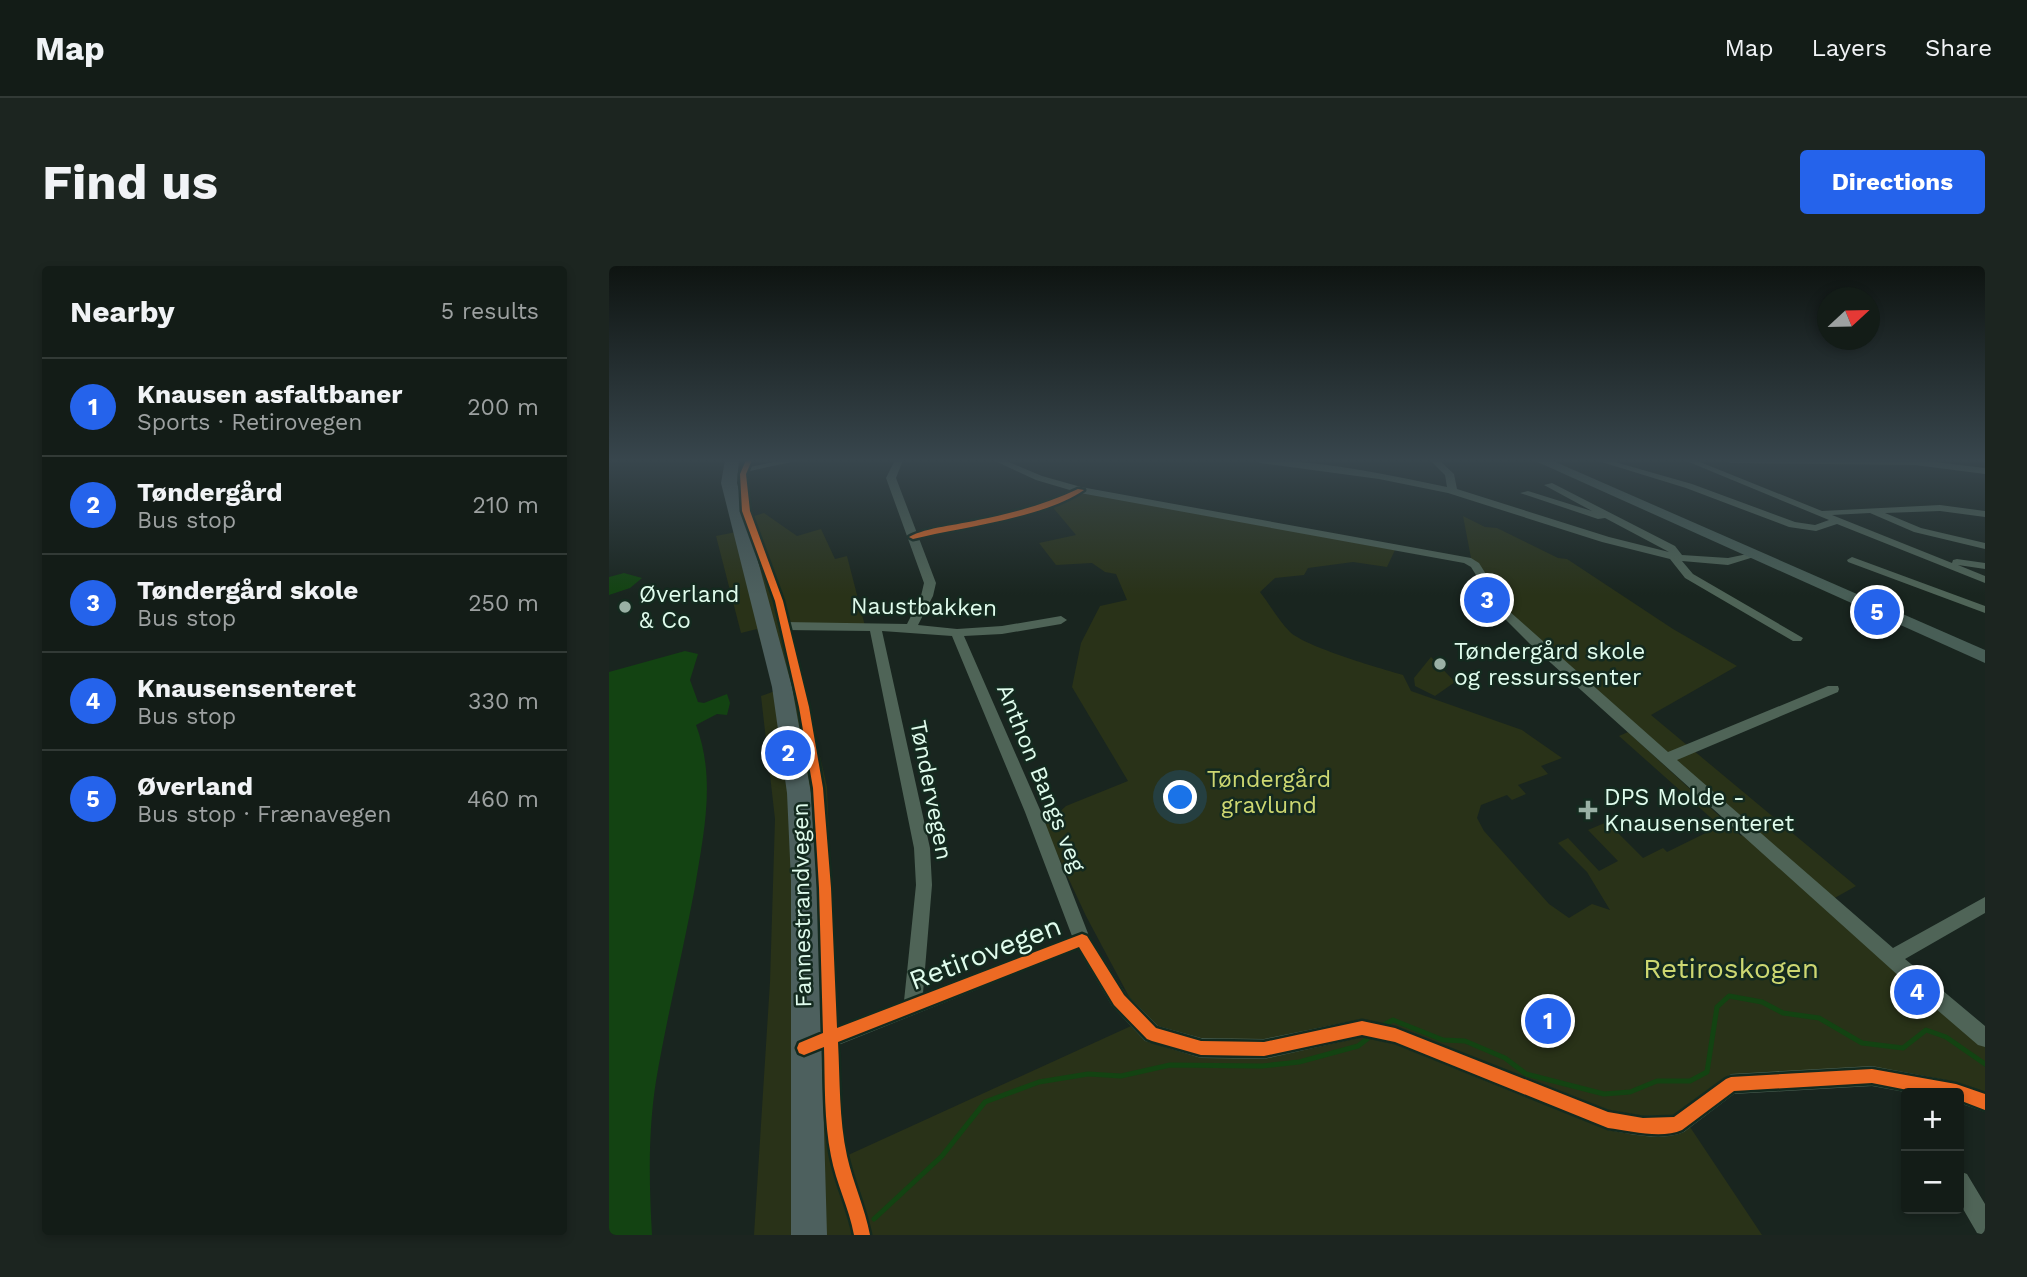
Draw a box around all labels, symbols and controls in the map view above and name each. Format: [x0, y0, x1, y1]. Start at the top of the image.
text: Map [35, 29, 105, 68]
text: Map [1725, 34, 1773, 62]
text: Layers [1811, 34, 1887, 62]
text: Share [1925, 34, 1992, 62]
button: Directions [1800, 150, 1985, 214]
text: Find us [42, 153, 218, 211]
north arrow [1817, 287, 1880, 350]
text: Nearby [70, 294, 175, 329]
text: 5 results [441, 298, 539, 325]
text: Knausen asfaltbaner [137, 379, 402, 409]
text: 1 [88, 394, 98, 421]
text: 200 m [467, 394, 539, 421]
text: Sports · Retirovegen [137, 409, 363, 436]
text: Tøndergård [137, 477, 283, 507]
text: 2 [86, 492, 100, 519]
text: 210 m [473, 492, 539, 519]
text: Bus stop [137, 507, 236, 534]
pin: 3 [1464, 574, 1510, 626]
text: Tøndergård skole [137, 575, 358, 605]
place label: Øverland & Co [639, 581, 740, 634]
pin: 5 [1854, 586, 1900, 638]
text: 3 [86, 590, 100, 617]
text: 250 m [468, 590, 539, 617]
street label: Naustbakken [851, 592, 997, 622]
marker: Øverland & Co [617, 599, 633, 615]
text: Bus stop [137, 605, 236, 632]
place label: Tøndergård skole og ressurssenter [1454, 638, 1645, 691]
marker: Tøndergård skole og ressurssenter [1432, 656, 1448, 672]
text: Knausensenteret [137, 673, 356, 703]
street label: Anthon Bangs veg [991, 680, 1091, 877]
text: 4 [86, 688, 100, 715]
text: 330 m [468, 688, 539, 715]
text: Bus stop [137, 703, 236, 730]
street label: Tøndervegen [904, 718, 958, 862]
pin: 2 [765, 727, 811, 779]
park label: Tøndergård gravlund [1207, 766, 1331, 819]
text: Øverland [137, 771, 253, 801]
your location [1163, 780, 1197, 814]
place label: DPS Molde - Knausensenteret [1604, 784, 1794, 837]
text: 5 [86, 786, 100, 813]
text: 460 m [467, 786, 539, 813]
marker: DPS Molde - Knausensenteret [1578, 800, 1598, 820]
text: Bus stop · Frænavegen [137, 801, 392, 828]
street label: Fannestrandvegen [787, 802, 817, 1008]
street label: Retirovegen [904, 909, 1066, 997]
park label: Retiroskogen [1643, 952, 1819, 985]
pin: 4 [1894, 966, 1940, 1018]
pin: 1 [1525, 995, 1571, 1047]
map controls [1901, 1088, 1964, 1214]
button: + [1901, 1088, 1964, 1151]
button: − [1901, 1151, 1964, 1214]

